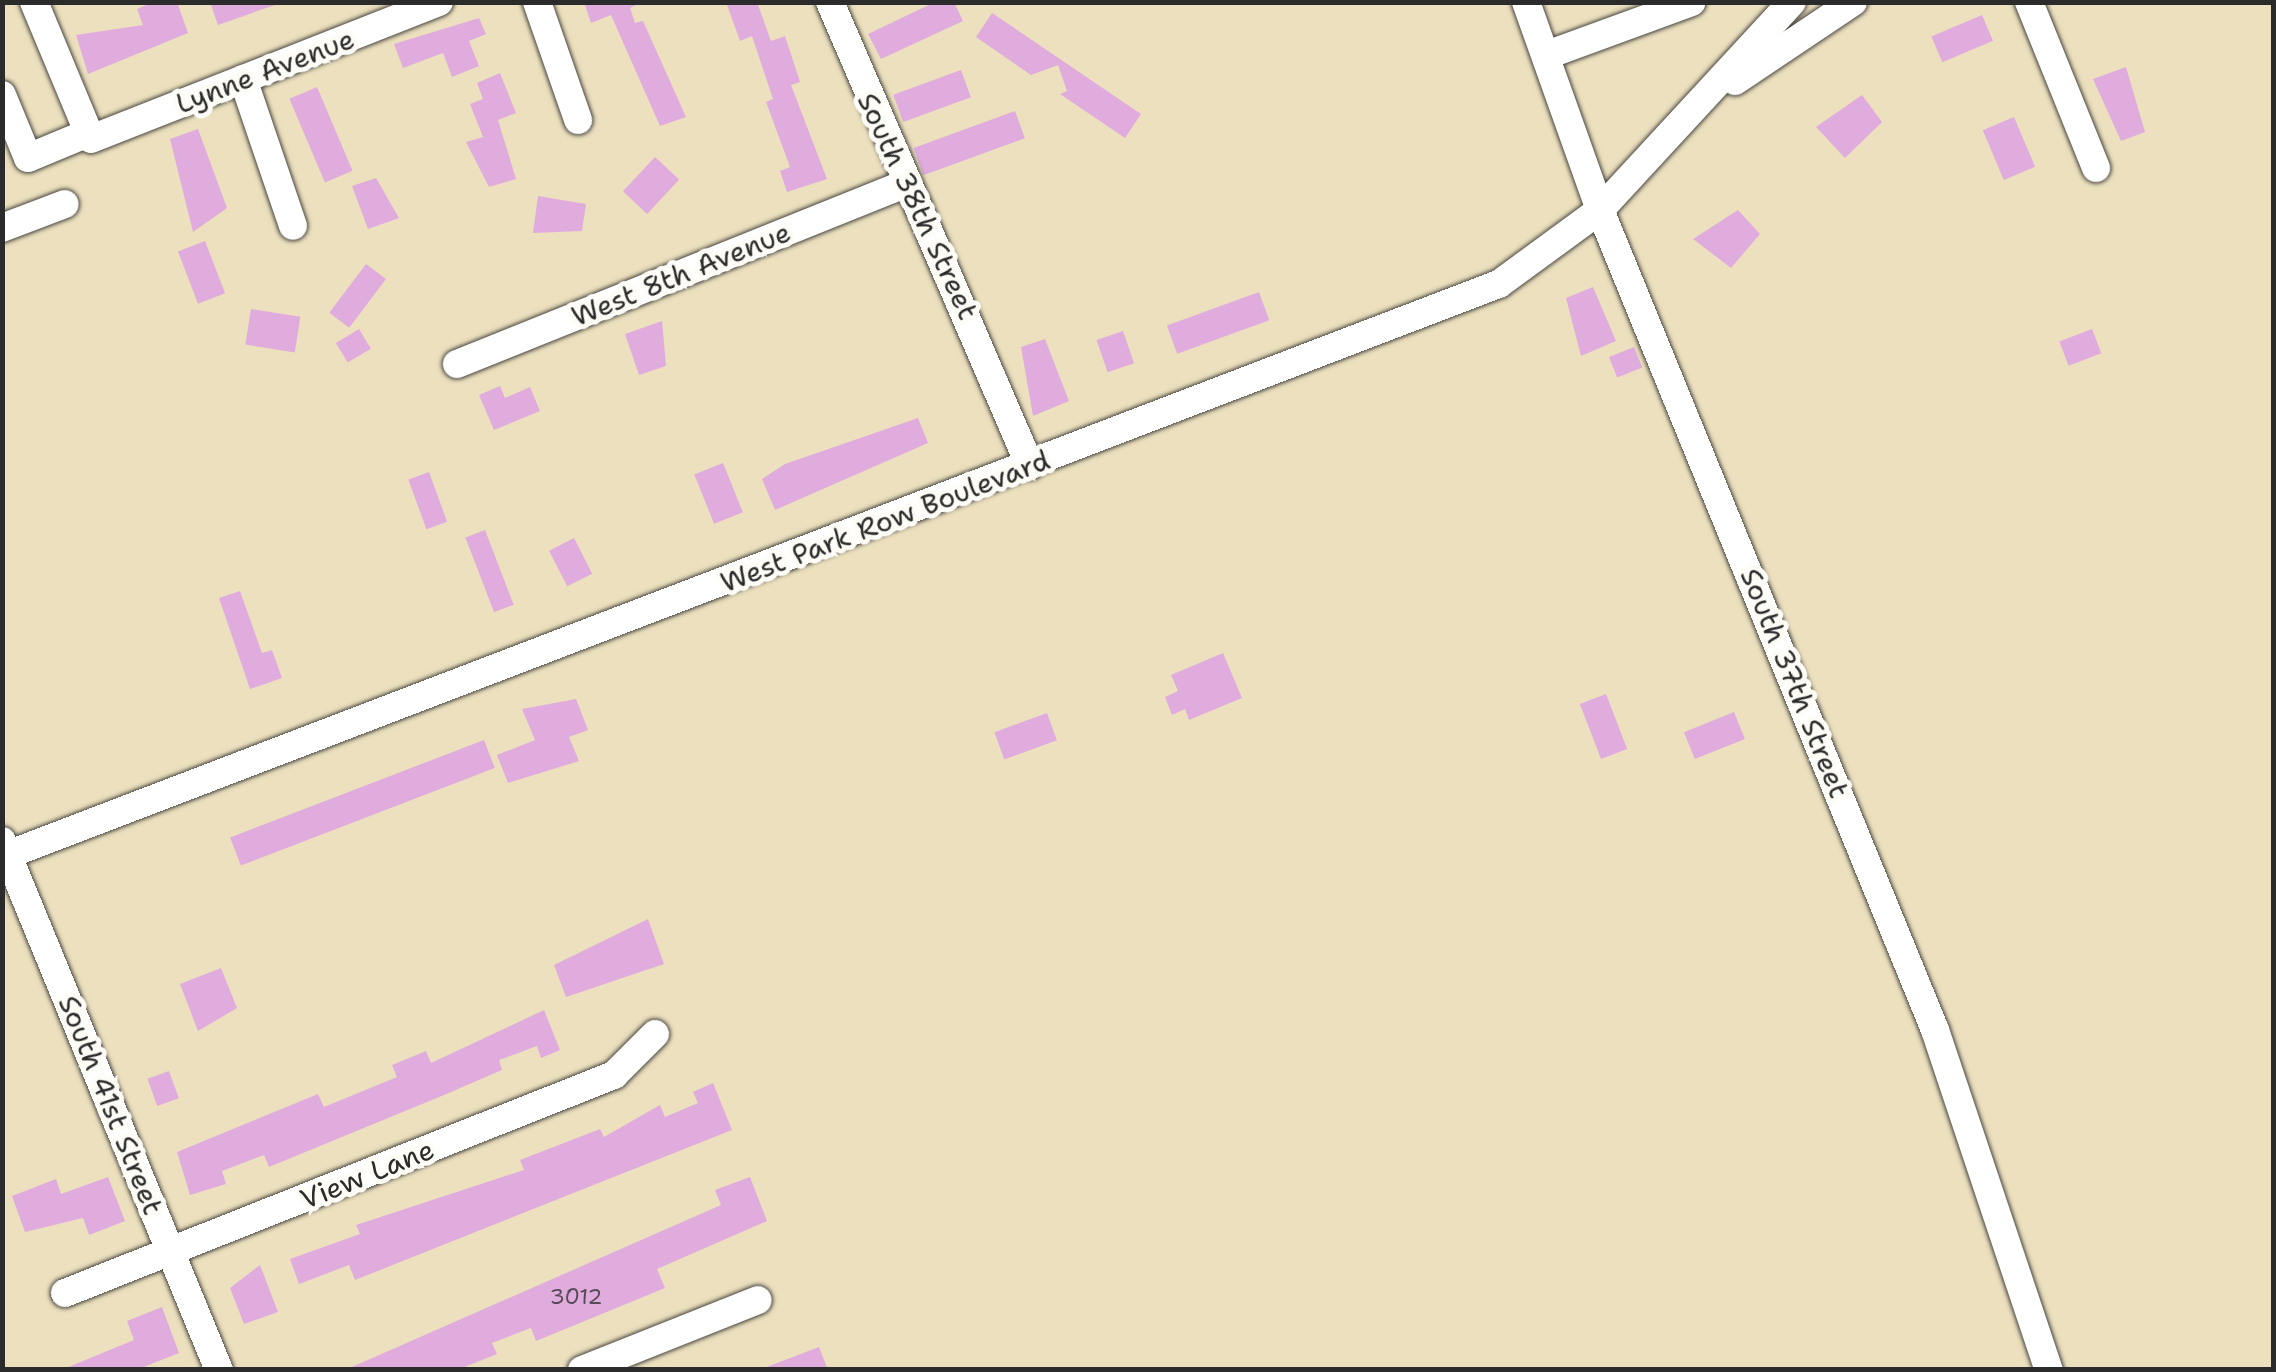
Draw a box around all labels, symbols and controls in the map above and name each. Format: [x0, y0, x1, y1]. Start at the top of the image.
street label: Lynne Avenue [171, 22, 359, 120]
street label: South 38th Street [851, 87, 985, 325]
street label: West 8th Avenue [567, 215, 795, 333]
street label: West Park Row Boulevard [716, 443, 1054, 599]
street label: South 37th Street [1734, 563, 1856, 803]
street label: South 41st Street [52, 991, 170, 1219]
street label: View Lane [295, 1132, 439, 1216]
house number: 3012 [549, 1284, 603, 1310]

